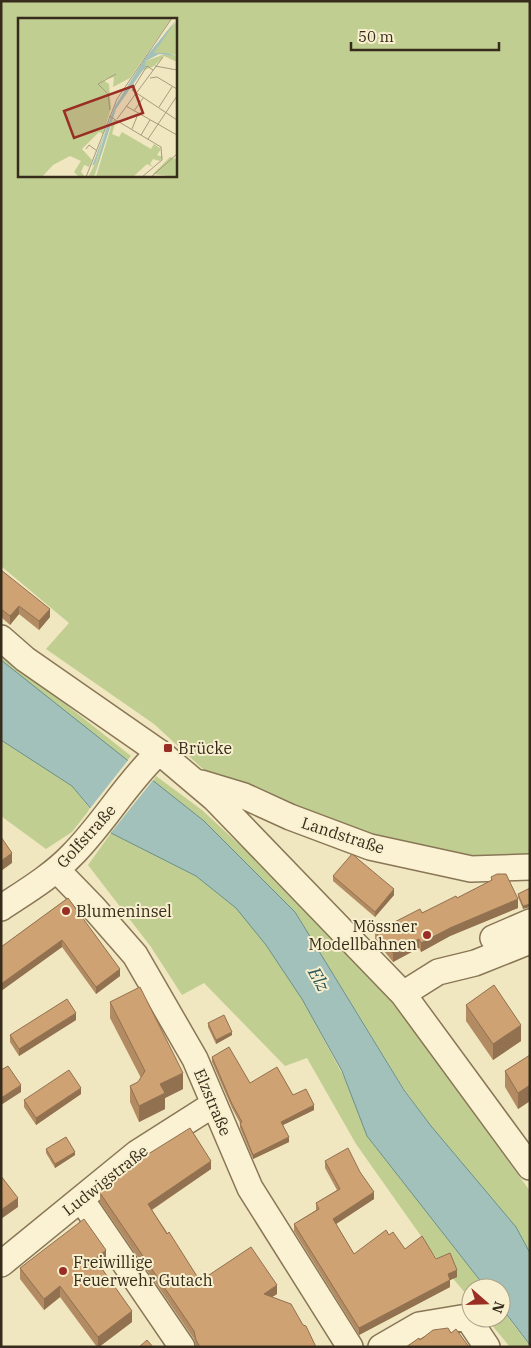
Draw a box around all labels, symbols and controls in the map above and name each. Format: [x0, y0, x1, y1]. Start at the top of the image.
inset map [18, 18, 176, 176]
scale bar [351, 20, 498, 52]
text: 50 m [358, 27, 394, 46]
place label: Brücke [178, 738, 232, 758]
marker: Brücke [162, 742, 174, 754]
street label: Golfstraße [52, 800, 120, 872]
street label: Landstraße [299, 812, 387, 858]
place label: Blumeninsel [76, 901, 172, 921]
marker: Blumeninsel [60, 905, 72, 917]
place label: Mössner Modellbahnen [308, 916, 417, 954]
marker: Mössner Modellbahnen [421, 929, 433, 941]
water label: Elz [303, 962, 335, 996]
street label: Elzstraße [190, 1065, 236, 1139]
street label: Ludwigstraße [58, 1140, 152, 1220]
place label: Freiwillige Feuerwehr Gutach [73, 1252, 213, 1290]
marker: Freiwillige Feuerwehr Gutach [57, 1265, 69, 1277]
north arrow [461, 1278, 511, 1328]
text: N [488, 1299, 509, 1316]

